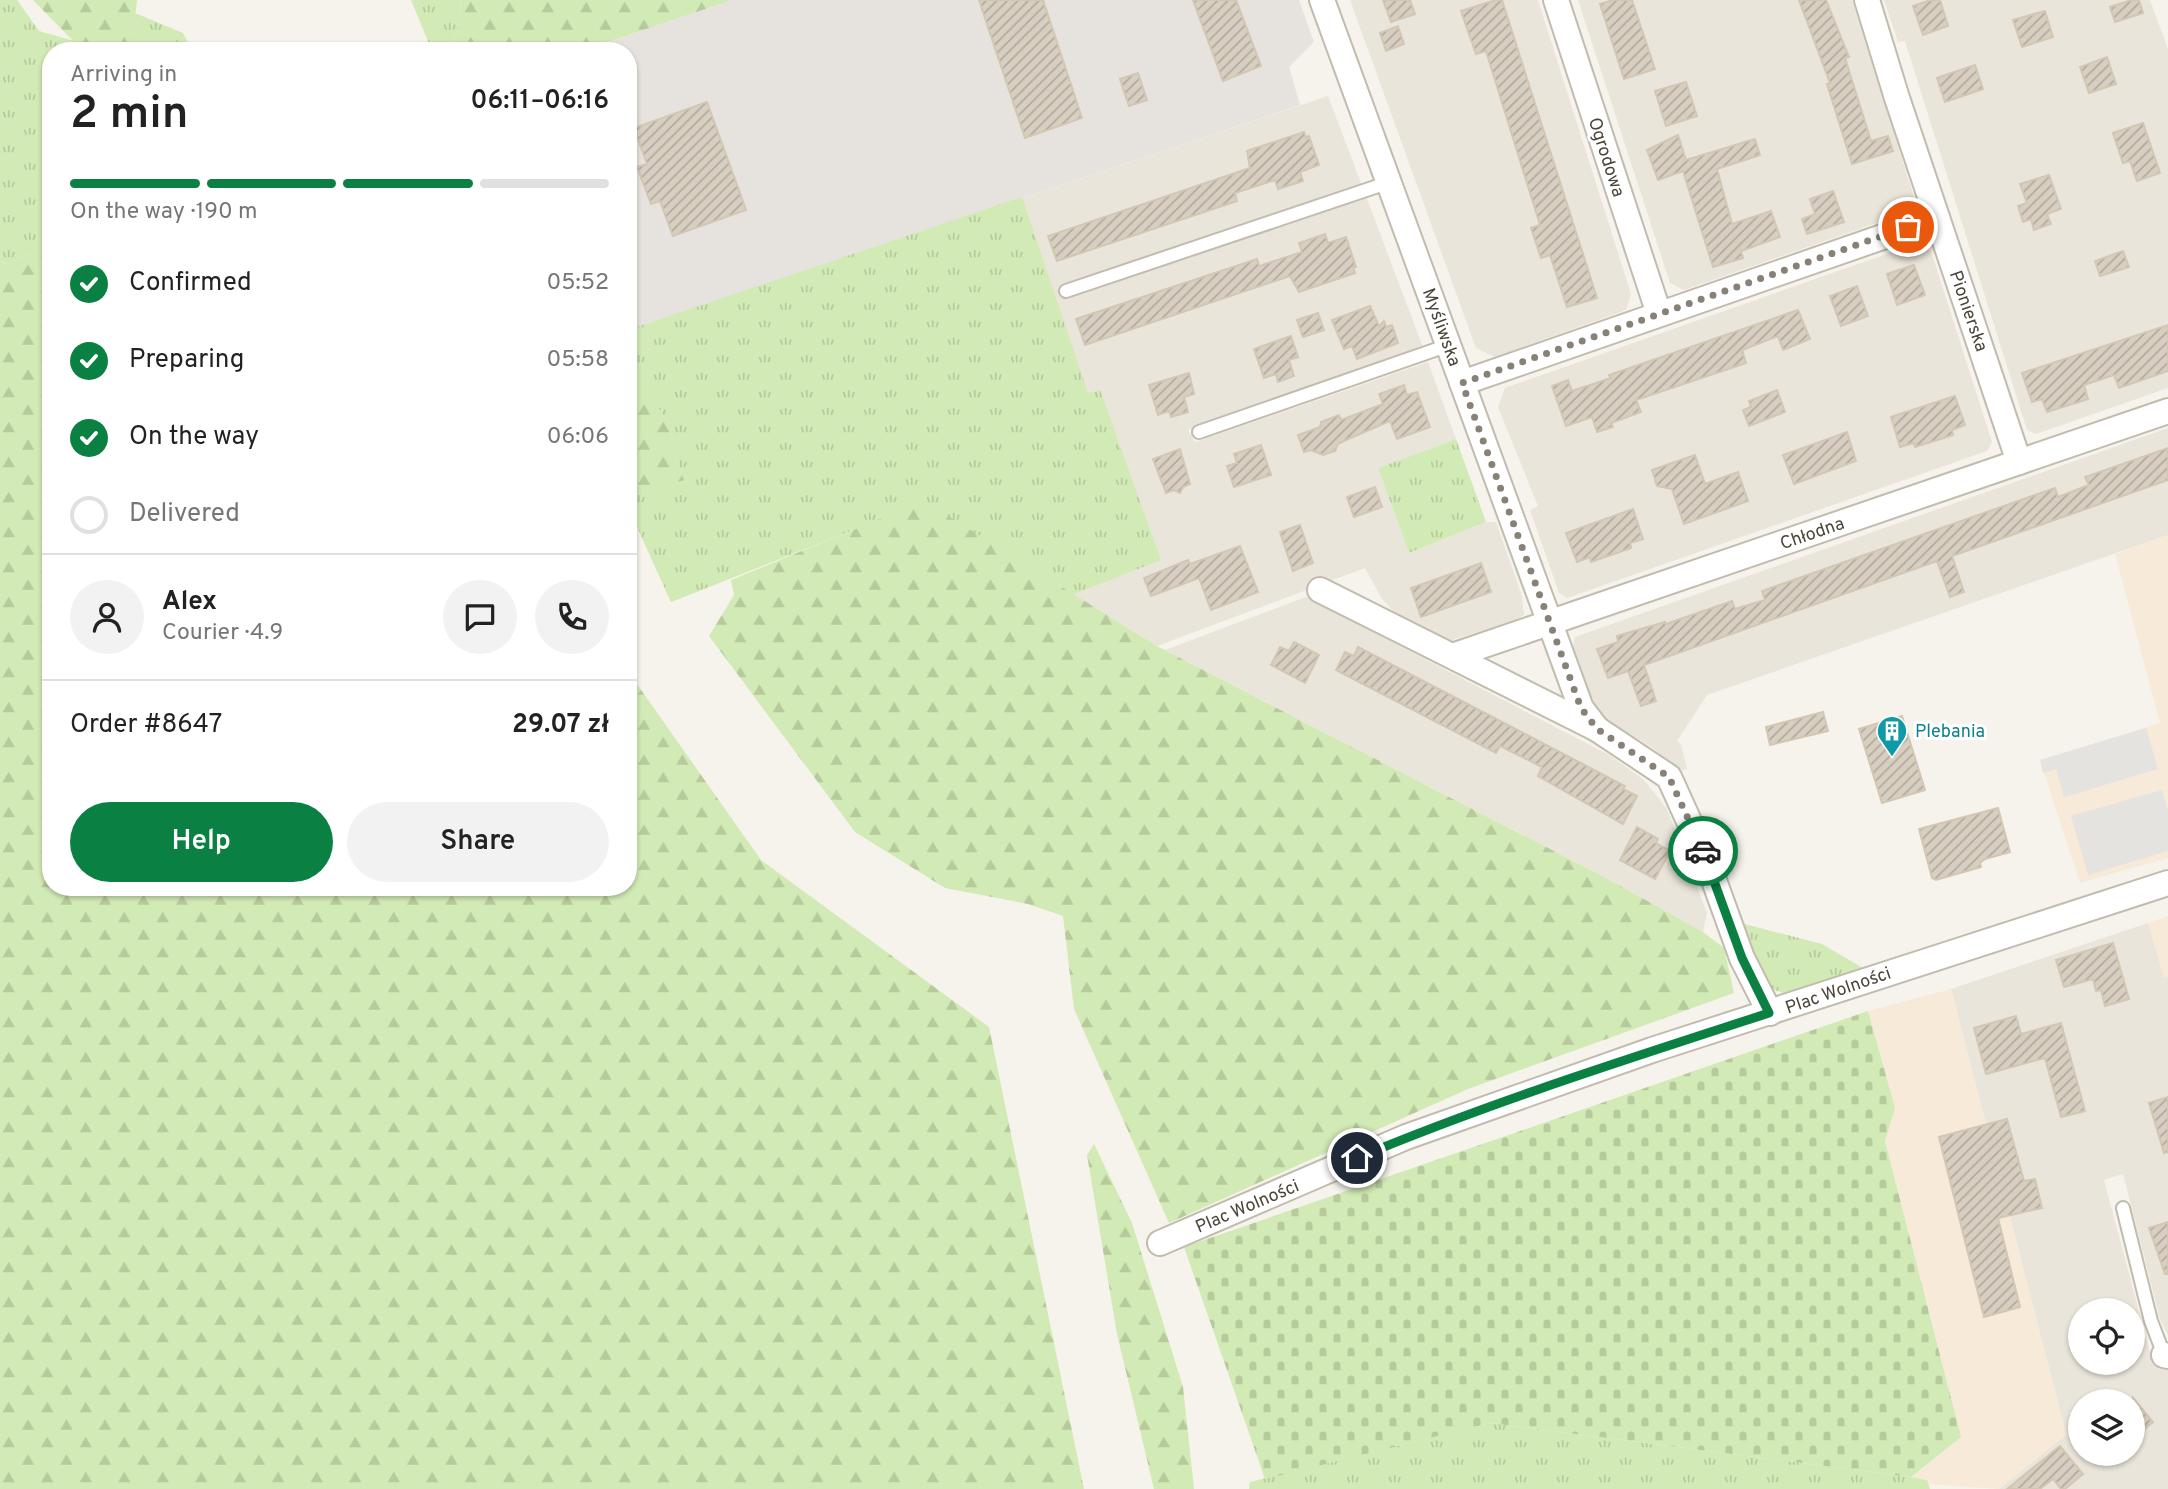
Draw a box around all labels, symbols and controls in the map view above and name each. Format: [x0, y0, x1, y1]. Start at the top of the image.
text: Arriving in [70, 61, 177, 90]
text: 06:11–06:16 [471, 85, 609, 118]
text: 2 min [70, 86, 189, 145]
street label: Ogrodowa [1582, 115, 1629, 200]
pin [1878, 197, 1938, 257]
text: On the way · 190 m [70, 198, 258, 227]
icon: bag [1889, 208, 1927, 246]
icon: check [70, 265, 108, 303]
text: Confirmed [129, 267, 252, 300]
street label: Pionierska [1943, 268, 1992, 355]
text: 05:52 [547, 269, 609, 298]
street label: Myśliwska [1416, 285, 1465, 370]
icon: check [70, 342, 108, 380]
text: Preparing [129, 344, 244, 377]
text: 05:58 [546, 346, 609, 375]
icon: check [70, 419, 108, 457]
text: On the way [129, 421, 259, 454]
text: 06:06 [547, 423, 609, 452]
text: Delivered [129, 498, 240, 531]
street label: Chłodna [1777, 513, 1848, 556]
button: person [70, 580, 144, 654]
button: chat [443, 580, 517, 654]
button: phone [535, 580, 609, 654]
text: Alex [162, 586, 217, 619]
text: Courier · 4.9 [162, 619, 283, 648]
text: Order #8647 [70, 709, 222, 742]
text: 29.07 zł [512, 709, 609, 742]
building icon: Plebania [1875, 714, 1909, 758]
place label: Plebania [1915, 721, 1985, 744]
button: Help [70, 802, 333, 882]
button: Share [347, 802, 609, 882]
courier [1668, 816, 1738, 886]
icon: car [1684, 832, 1722, 870]
street label: Plac Wolności [1783, 963, 1894, 1020]
pin [1327, 1128, 1387, 1188]
icon: home [1338, 1139, 1376, 1177]
street label: Plac Wolności [1192, 1175, 1303, 1240]
map controls [2068, 1298, 2145, 1466]
button: locate [2068, 1298, 2145, 1375]
button: layers [2068, 1389, 2145, 1466]

